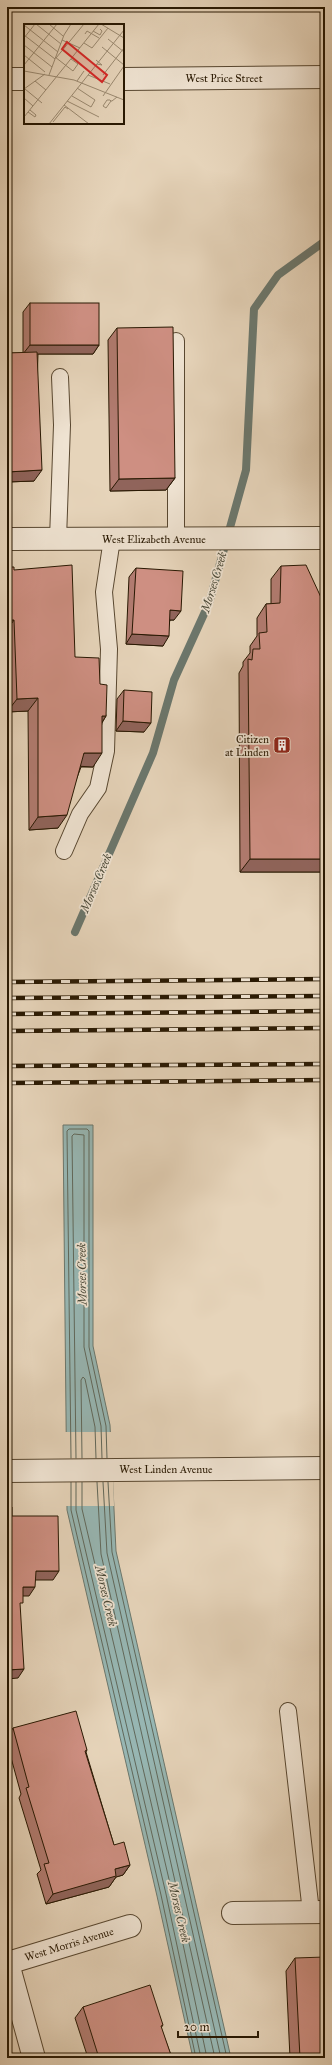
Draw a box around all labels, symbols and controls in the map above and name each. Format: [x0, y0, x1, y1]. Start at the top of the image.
inset map [24, 24, 124, 124]
street label: West Price Street [185, 72, 263, 85]
street label: West Elizabeth Avenue [102, 533, 206, 546]
water label: Morses Creek [198, 550, 230, 615]
place label: Citizen at Linden [225, 733, 269, 759]
building icon: Citizen at Linden [272, 735, 292, 755]
water label: Morses Creek [77, 851, 115, 915]
water label: Morses Creek [74, 1242, 90, 1306]
street label: West Linden Avenue [119, 1463, 213, 1476]
water label: Morses Creek [92, 1563, 120, 1629]
water label: Morses Creek [165, 1879, 193, 1945]
street label: West Morris Avenue [23, 1925, 116, 1964]
scale bar [178, 2013, 258, 2039]
text: 20 m [184, 2020, 210, 2034]

